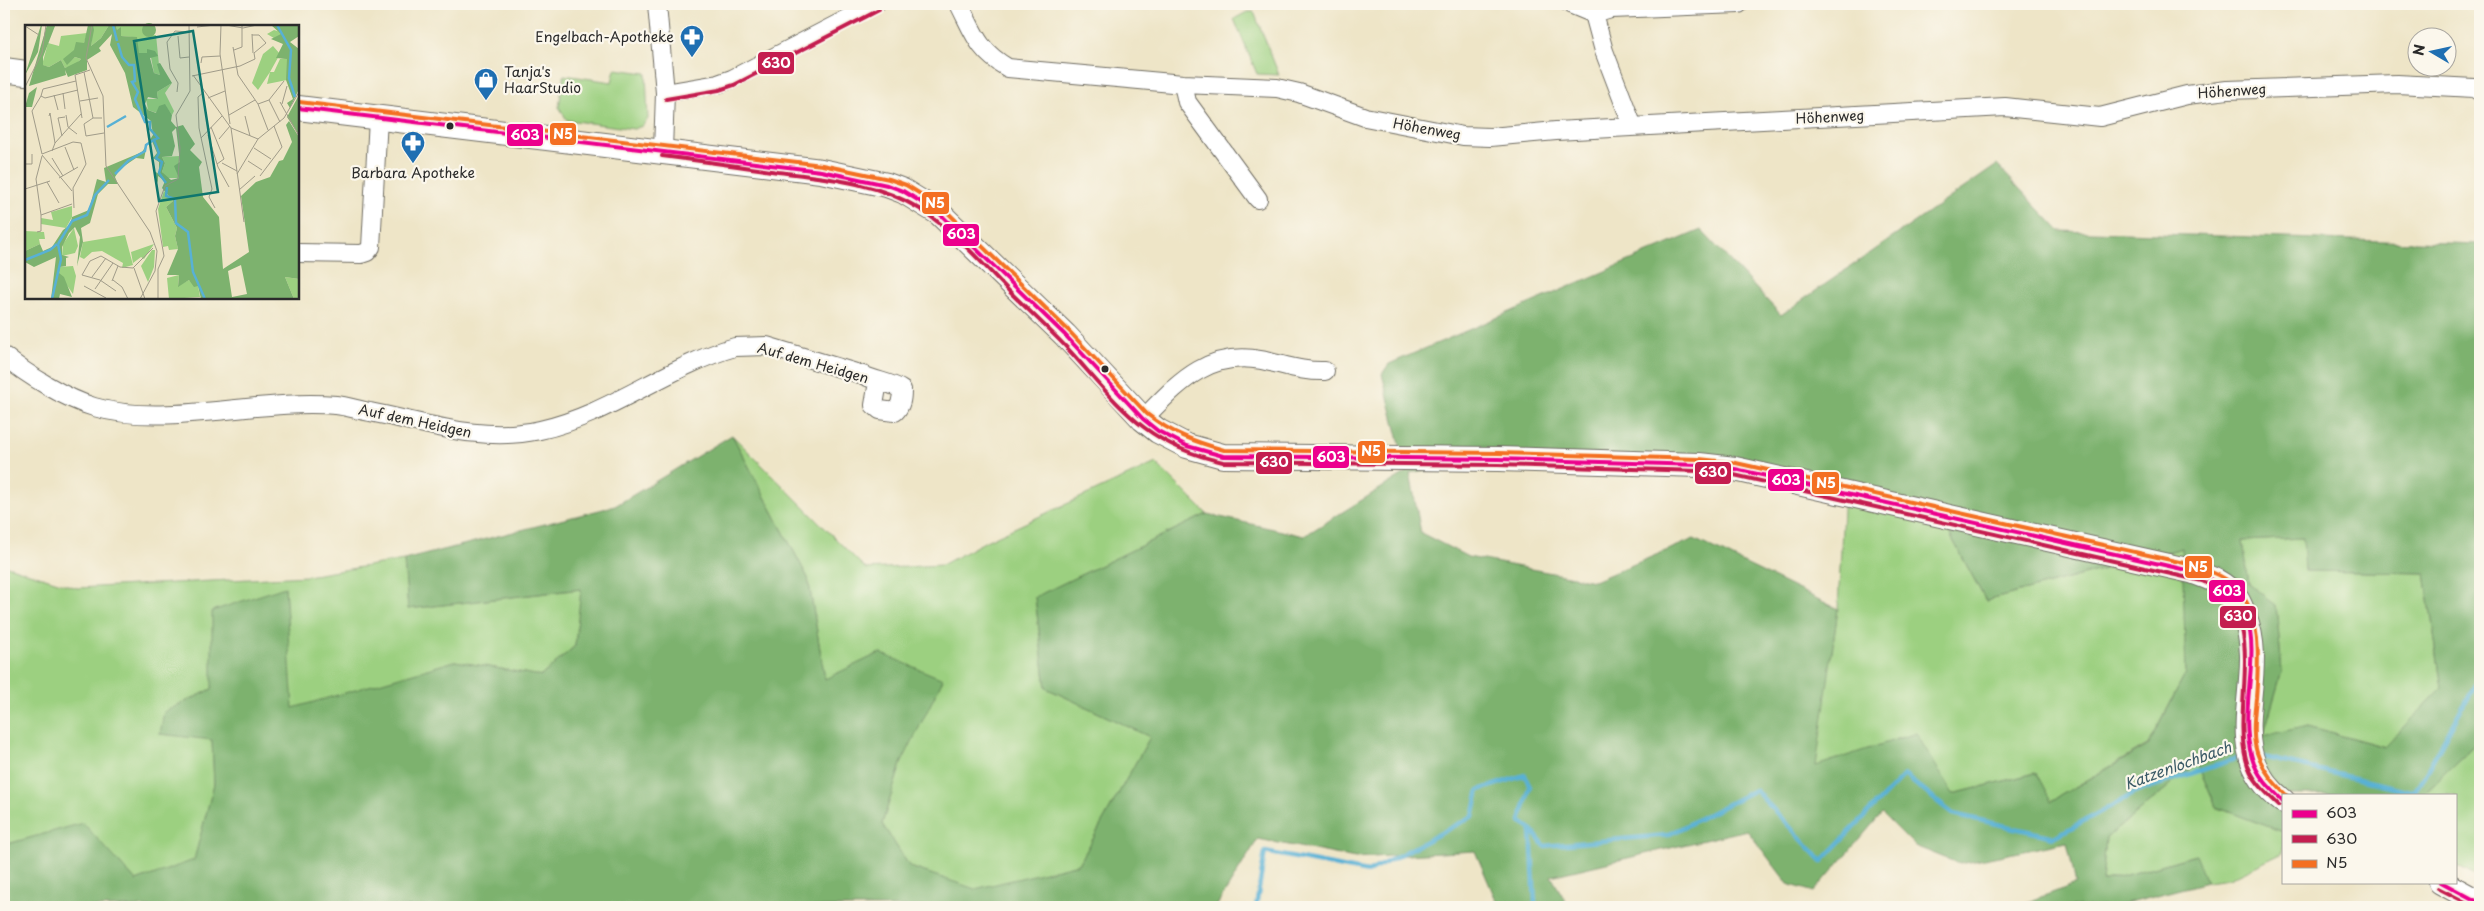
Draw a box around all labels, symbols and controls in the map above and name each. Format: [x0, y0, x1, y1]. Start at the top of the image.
pharmacy icon: Engelbach-Apotheke [679, 24, 705, 58]
inset map [25, 25, 299, 299]
place label: Engelbach-Apotheke [535, 26, 674, 47]
north arrow [2406, 28, 2456, 78]
text: N [2407, 43, 2430, 57]
line badge: 630 [757, 51, 795, 75]
text: 630 [761, 52, 791, 73]
place label: Tanja's HaarStudio [504, 61, 581, 98]
shop icon: Tanja's HaarStudio [473, 67, 499, 101]
street label: Höhenweg [2197, 78, 2267, 103]
street label: Höhenweg [1795, 104, 1865, 129]
street label: Höhenweg [1391, 112, 1463, 145]
unlabelled marker [445, 121, 455, 131]
line badge: N5 [549, 122, 577, 146]
line badge: 603 [506, 123, 544, 147]
text: N5 [553, 123, 573, 144]
text: 603 [510, 124, 540, 145]
pharmacy icon: Barbara Apotheke [400, 130, 426, 164]
place label: Barbara Apotheke [351, 162, 475, 183]
line badge: N5 [921, 191, 950, 215]
text: N5 [925, 192, 945, 213]
line badge: 603 [942, 223, 980, 247]
text: 603 [946, 223, 976, 244]
street label: Auf dem Heidgen [755, 337, 871, 388]
unlabelled marker [1100, 364, 1110, 374]
street label: Auf dem Heidgen [357, 398, 473, 443]
line badge: N5 [1357, 440, 1386, 464]
text: N5 [1361, 440, 1381, 461]
line badge: 603 [1312, 445, 1350, 469]
text: 603 [1316, 446, 1346, 467]
line badge: 630 [1255, 451, 1293, 475]
text: 630 [1259, 451, 1289, 472]
line badge: 630 [1694, 461, 1732, 485]
text: 630 [1698, 461, 1728, 482]
line badge: 603 [1767, 468, 1805, 492]
text: 603 [1771, 469, 1801, 490]
line badge: N5 [1811, 471, 1840, 495]
text: N5 [1816, 472, 1836, 493]
line badge: N5 [2184, 555, 2213, 579]
text: N5 [2188, 556, 2208, 577]
line badge: 603 [2208, 579, 2246, 603]
text: 603 [2212, 580, 2242, 601]
line badge: 630 [2219, 605, 2257, 629]
text: 630 [2223, 605, 2253, 626]
water label: Katzenlochbach [2121, 734, 2234, 795]
legend [2282, 794, 2456, 884]
text: 603 [2326, 800, 2357, 823]
text: 630 [2326, 826, 2357, 849]
text: N5 [2326, 850, 2347, 873]

